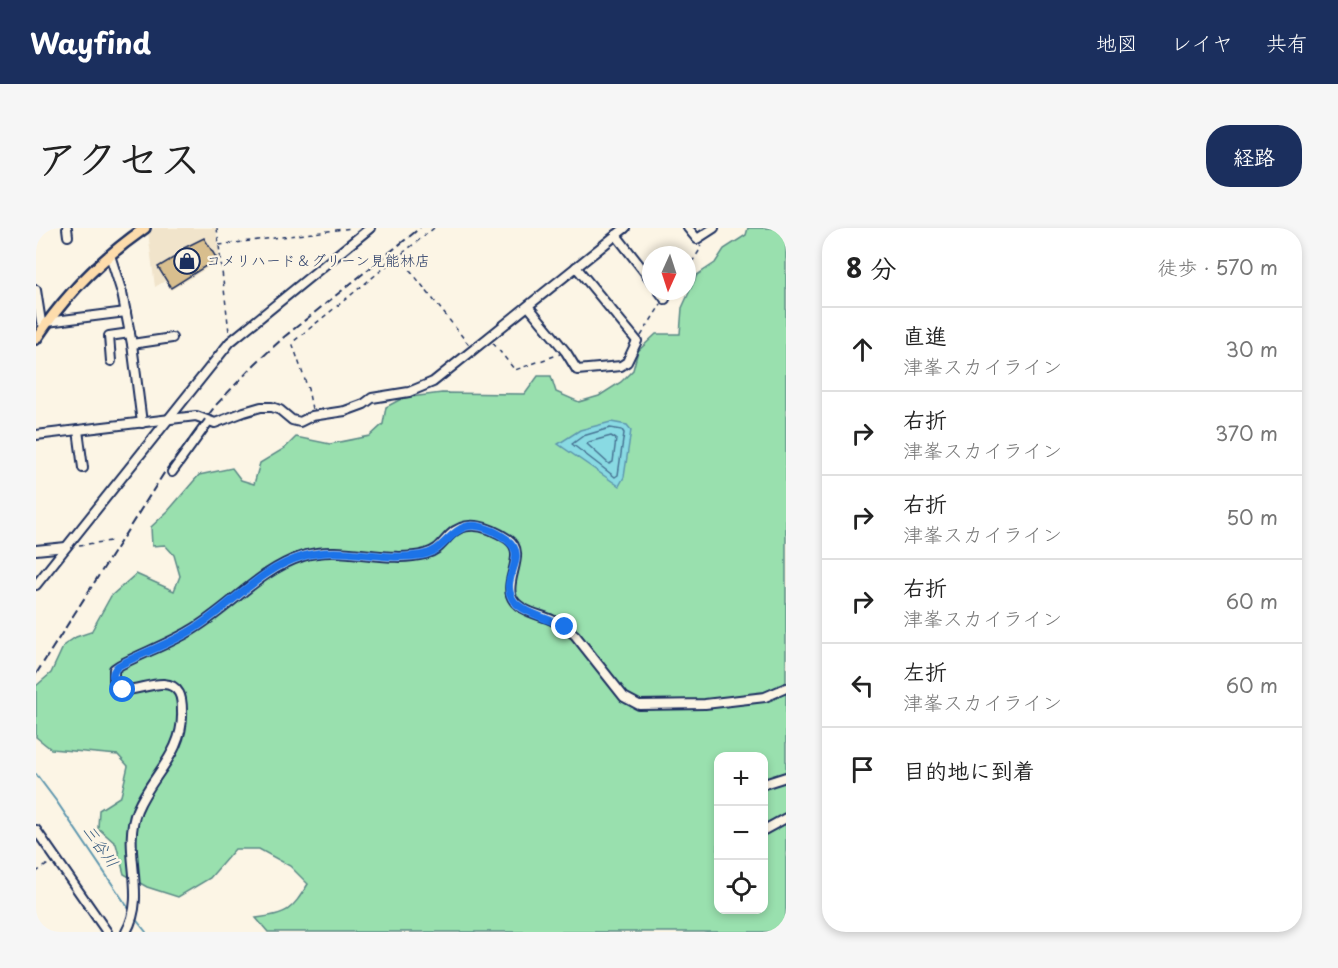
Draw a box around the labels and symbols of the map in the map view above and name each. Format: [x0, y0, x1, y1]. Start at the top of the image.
shop icon: コメリハード＆グリーン見能林店 [172, 246, 202, 276]
north arrow [642, 246, 696, 300]
place label: コメリハード＆グリーン見能林店 [206, 248, 430, 271]
route end [551, 613, 577, 639]
route start [109, 676, 135, 702]
water label: 三谷川 [78, 819, 125, 872]

